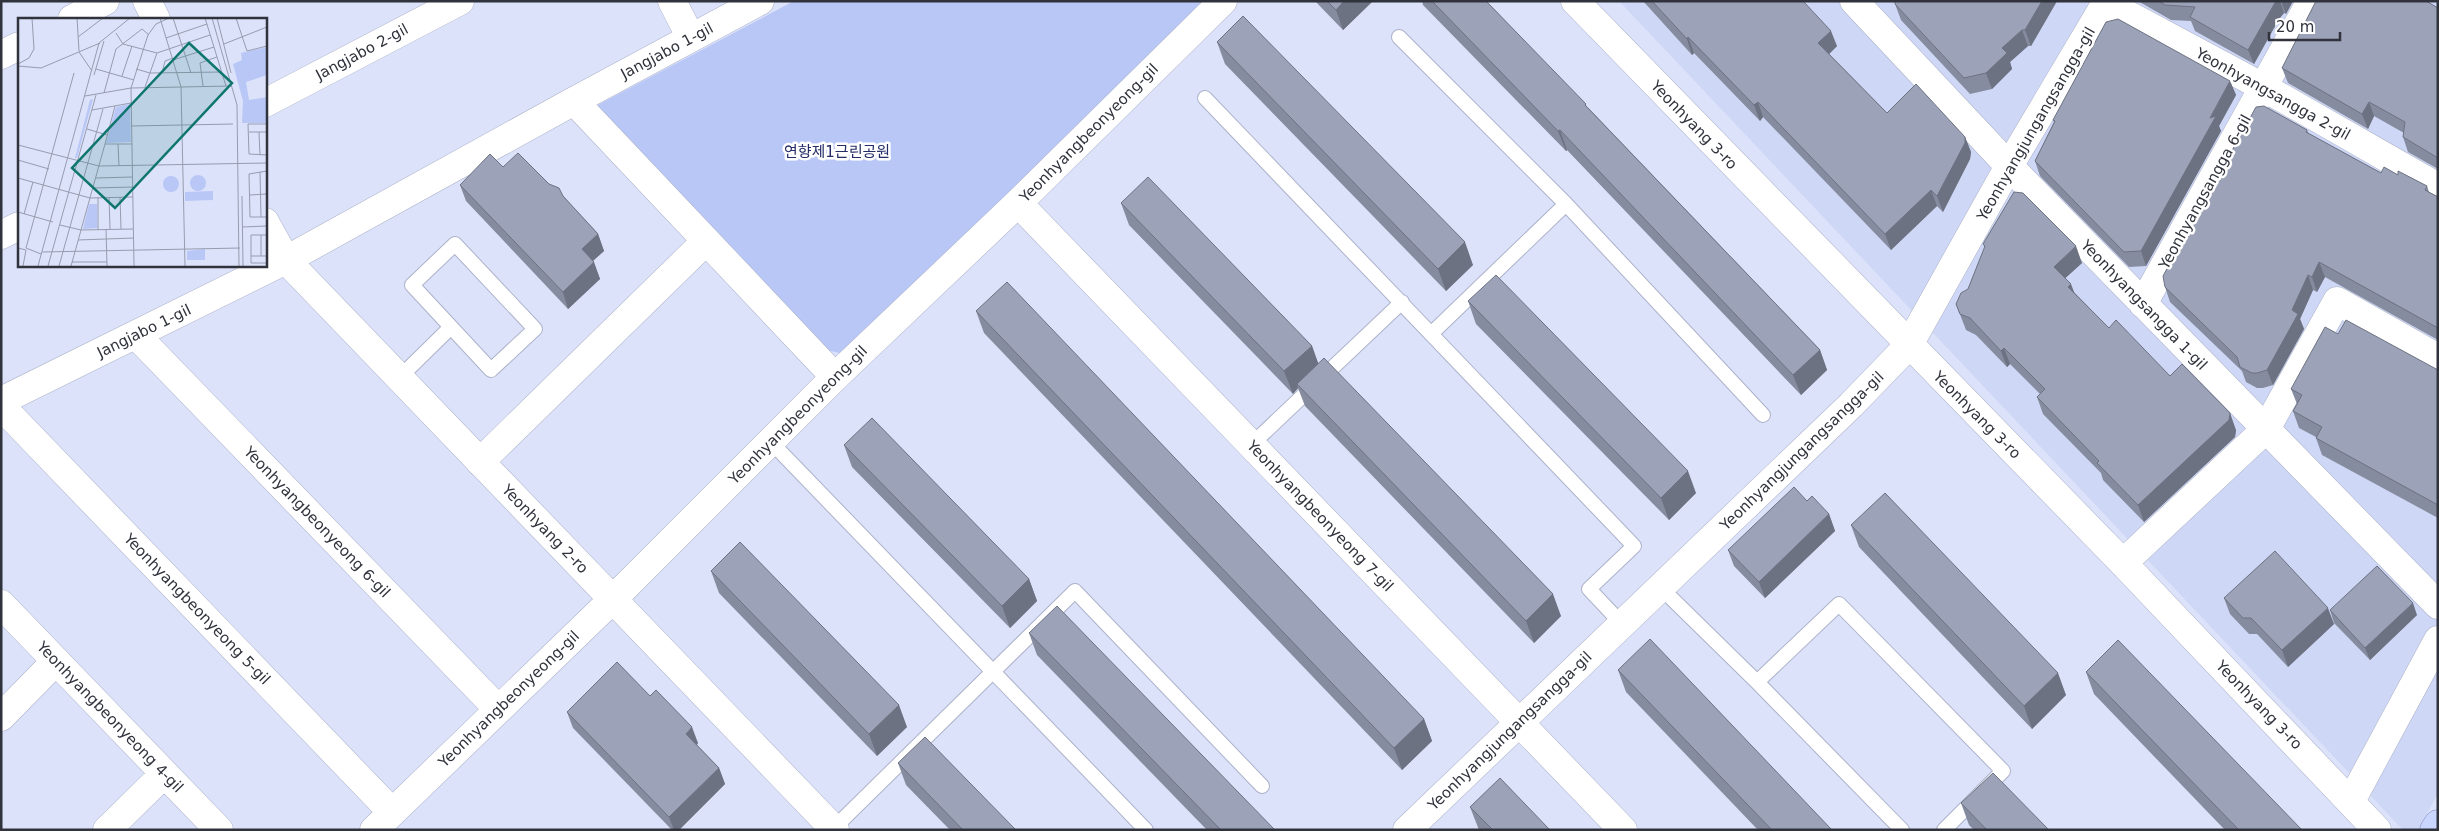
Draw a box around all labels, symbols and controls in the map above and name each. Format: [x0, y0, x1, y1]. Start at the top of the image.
scale bar [2269, 10, 2340, 42]
inset map [18, 18, 266, 266]
text: 20 m [2276, 18, 2314, 36]
street label: Jangjabo 1-gil [617, 19, 716, 83]
street label: Jangjabo 2-gil [312, 20, 411, 84]
street label: Yeonhyangjungangsangga-gil [1973, 24, 2099, 225]
street label: Yeonhyangsangga 2-gil [2192, 43, 2353, 144]
street label: Yeonhyangbeonyeong-gil [1015, 60, 1162, 207]
street label: Yeonhyang 3-ro [1646, 76, 1741, 173]
street label: Yeonhyangsangga 6-gil [2154, 112, 2255, 273]
park label: 연향제1근린공원 [784, 143, 890, 161]
street label: Yeonhyangsangga 1-gil [2076, 235, 2211, 374]
street label: Jangjabo 1-gil [93, 300, 194, 362]
street label: Yeonhyangbeonyeong-gil [724, 342, 871, 489]
street label: Yeonhyang 3-ro [1929, 367, 2025, 463]
street label: Yeonhyangjungangsangga-gil [1716, 368, 1888, 535]
street label: Yeonhyangbeonyeong 7-gil [1242, 436, 1397, 595]
street label: Yeonhyangbeonyeong 6-gil [239, 442, 394, 601]
street label: Yeonhyang 2-ro [497, 480, 592, 577]
street label: Yeonhyangbeonyeong 5-gil [119, 529, 274, 688]
street label: Yeonhyangbeonyeong-gil [434, 627, 583, 772]
street label: Yeonhyangbeonyeong 4-gil [32, 637, 187, 796]
street label: Yeonhyangjungangsangga-gil [1424, 648, 1596, 815]
street label: Yeonhyang 3-ro [2211, 656, 2306, 753]

